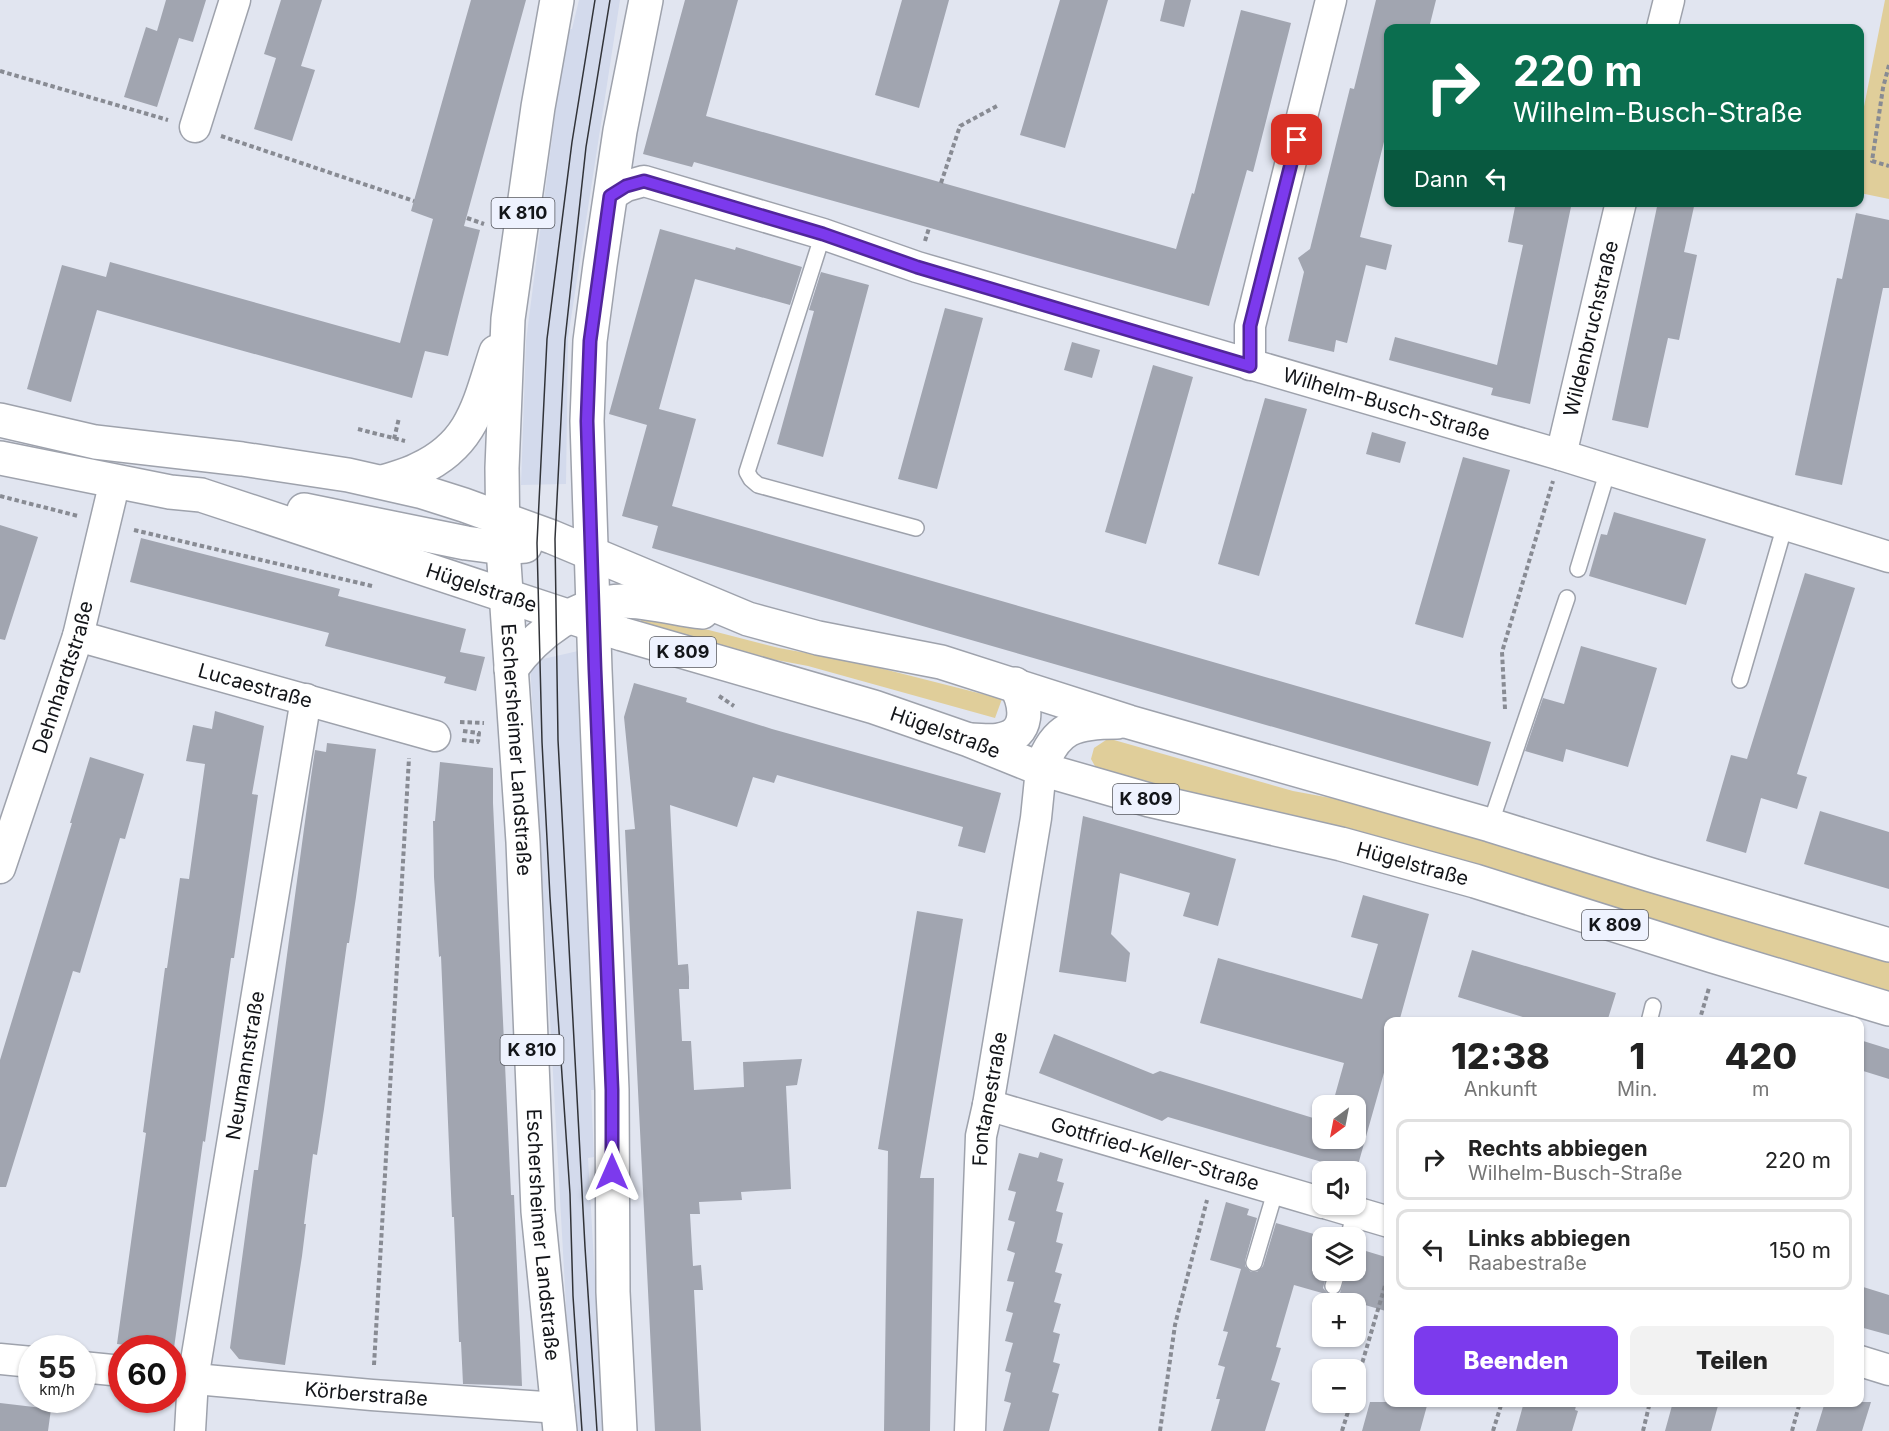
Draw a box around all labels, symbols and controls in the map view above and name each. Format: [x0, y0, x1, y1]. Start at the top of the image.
text: 220 m [1513, 45, 1643, 96]
icon: right [1414, 48, 1492, 126]
text: Wilhelm-Busch-Straße [1513, 96, 1803, 129]
pin [1271, 114, 1322, 165]
icon: arrive [1280, 123, 1313, 156]
icon: left [1480, 162, 1513, 195]
text: Dann [1414, 166, 1468, 192]
road number: K 810 [492, 198, 554, 228]
street label: Wildenbruchstraße [1559, 238, 1623, 419]
street label: Wilhelm-Busch-Straße [1280, 362, 1493, 446]
street label: Hügelstraße [423, 558, 540, 617]
street label: Dehnhardtstraße [27, 599, 98, 757]
street label: Eschersheimer Landstraße [496, 623, 536, 876]
road number: K 809 [650, 637, 716, 667]
street label: Lucaestraße [195, 658, 315, 713]
street label: Hügelstraße [887, 702, 1004, 763]
road number: K 809 [1113, 784, 1179, 814]
street label: Hügelstraße [1354, 837, 1471, 891]
road number: K 809 [1582, 910, 1648, 940]
street label: Neumannstraße [221, 989, 269, 1142]
street label: Fontanestraße [968, 1030, 1012, 1167]
text: 12:38 [1451, 1034, 1550, 1078]
text: 1 [1629, 1034, 1645, 1078]
text: 420 [1724, 1034, 1797, 1078]
road number: K 810 [500, 1035, 564, 1065]
text: Ankunft [1464, 1077, 1537, 1101]
text: Min. [1617, 1077, 1657, 1101]
text: m [1752, 1077, 1770, 1101]
north arrow [1312, 1095, 1366, 1149]
map controls [1312, 1095, 1366, 1413]
street label: Eschersheimer Landstraße [522, 1108, 565, 1362]
street label: Gottfried-Keller-Straße [1048, 1112, 1262, 1196]
text: Rechts abbiegen [1468, 1135, 1648, 1161]
position arrow [580, 1140, 644, 1204]
icon: right [1417, 1143, 1450, 1176]
text: 220 m [1765, 1147, 1831, 1173]
button: sound [1312, 1161, 1366, 1215]
text: Wilhelm-Busch-Straße [1468, 1161, 1682, 1185]
text: Links abbiegen [1468, 1225, 1631, 1251]
button: layers [1312, 1227, 1366, 1281]
icon: left [1417, 1233, 1450, 1266]
text: 150 m [1769, 1237, 1831, 1263]
text: Raabestraße [1468, 1251, 1587, 1275]
button: + [1312, 1293, 1366, 1347]
button: Beenden [1414, 1326, 1618, 1395]
button: Teilen [1630, 1326, 1834, 1395]
speed limit sign: 60 [108, 1335, 186, 1413]
text: 55 [38, 1349, 76, 1385]
button: − [1312, 1359, 1366, 1413]
street label: Körberstraße [303, 1377, 429, 1411]
text: km/h [39, 1380, 75, 1399]

